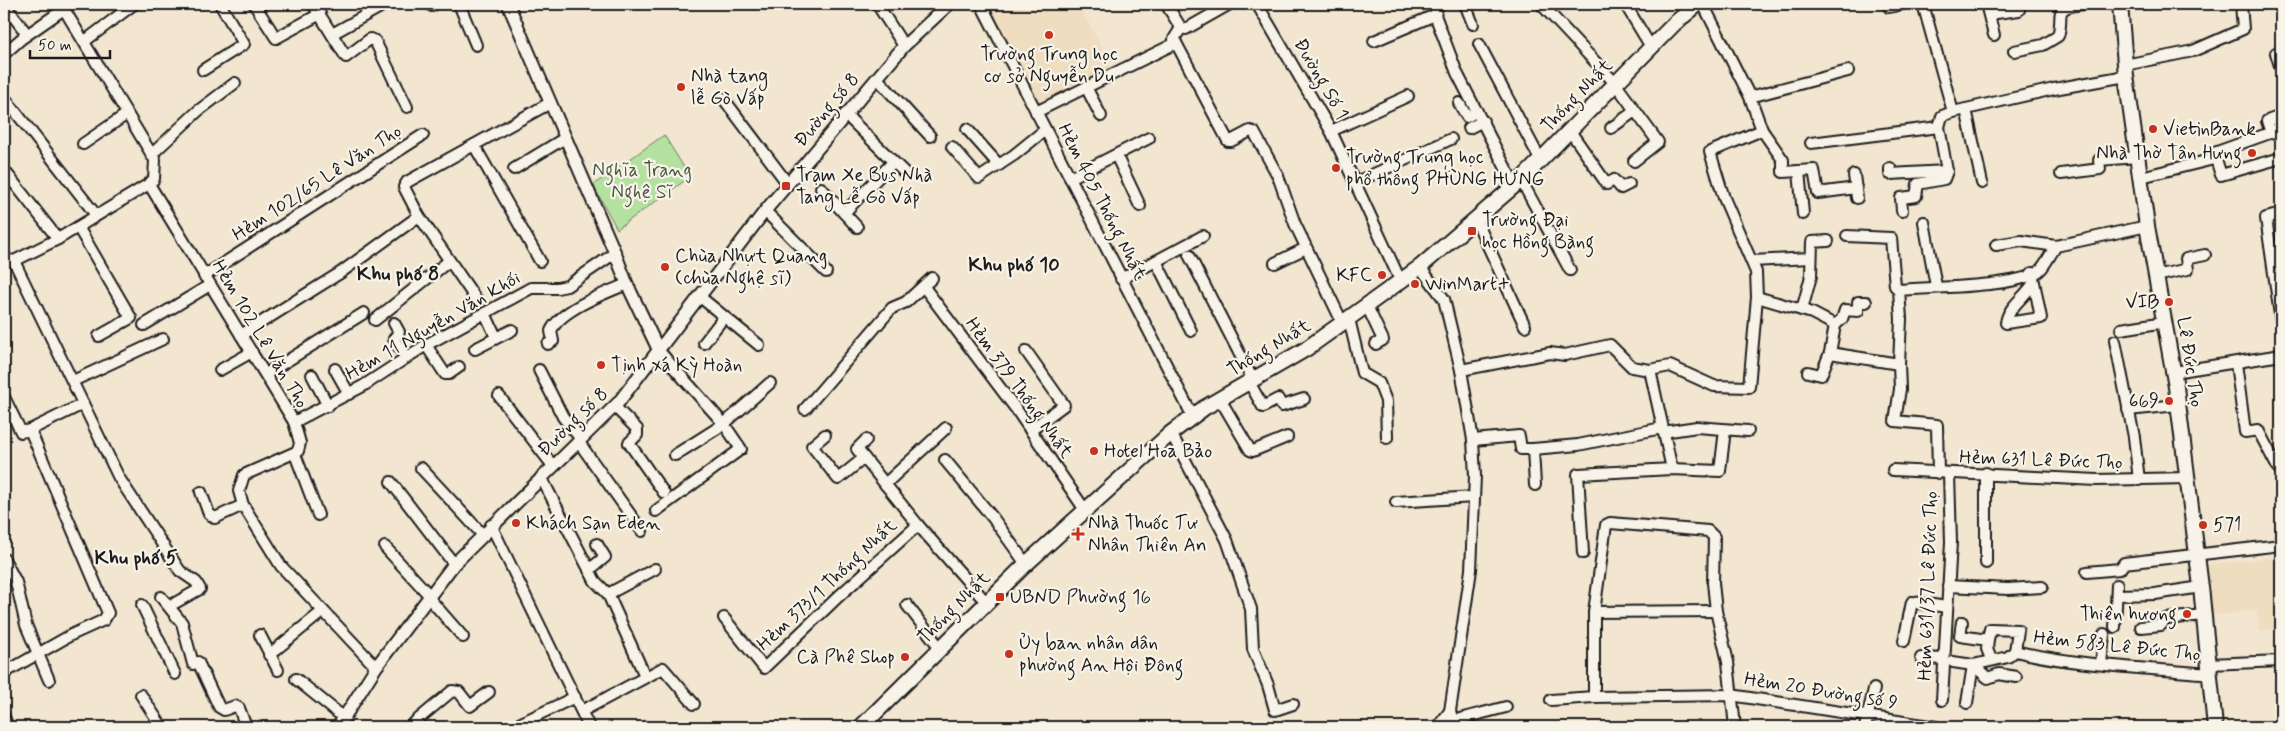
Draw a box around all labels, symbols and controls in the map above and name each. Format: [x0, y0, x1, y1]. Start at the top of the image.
scale bar [30, 28, 110, 60]
marker: Trường Trung học cơ sở Nguyễn Du [1043, 29, 1055, 41]
street label: Đường Số 1 [1285, 34, 1354, 126]
text: 50 m [38, 36, 72, 56]
place label: Trường Trung học cơ sở Nguyễn Du [980, 42, 1118, 92]
street label: Thống Nhất [1536, 54, 1621, 140]
place label: Nhà tang lễ Gò Vấp [691, 64, 768, 111]
street label: Đường số 8 [789, 68, 868, 154]
marker: Nhà tang lễ Gò Vấp [675, 81, 687, 93]
place label: VietinBank [2163, 117, 2256, 142]
street label: Hẻm 102/65 Lê Văn Thọ [227, 119, 407, 247]
street label: Hẻm 405 Thống Nhất [1049, 119, 1152, 286]
marker: VietinBank [2147, 123, 2159, 135]
place label: Nhà Thờ Tân Hưng [2096, 141, 2242, 169]
place label: Trường Trung học phổ thông PHÙNG HƯNG [1346, 145, 1544, 195]
marker: Nhà Thờ Tân Hưng [2246, 147, 2258, 159]
park label: Nghĩa Trang Nghệ Sĩ [592, 158, 692, 208]
marker: Trường Trung học phổ thông PHÙNG HƯNG [1330, 162, 1342, 174]
place label: Trạm Xe Bus Nhà Tang Lễ Gò Vấp [796, 163, 932, 212]
marker: Trạm Xe Bus Nhà Tang Lễ Gò Vấp [780, 180, 792, 192]
place label: Trường Đại học Hồng Bàng [1482, 208, 1594, 258]
marker: Trường Đại học Hồng Bàng [1466, 225, 1478, 237]
place label: Chùa Nhựt Quang (chùa Nghệ sĩ) [675, 244, 827, 294]
district label: Khu phố 10 [968, 252, 1060, 279]
street label: Hẻm 102 Lê Văn Thọ [206, 255, 314, 413]
district label: Khu phố 8 [357, 261, 439, 288]
marker: Chùa Nhựt Quang (chùa Nghệ sĩ) [659, 261, 671, 273]
place label: KFC [1336, 263, 1372, 288]
street label: Hẻm 11 Nguyễn Văn Khối [341, 266, 527, 389]
marker: KFC [1376, 269, 1388, 281]
place label: WinMart+ [1425, 272, 1510, 297]
marker: WinMart+ [1409, 278, 1421, 290]
place label: VIB [2125, 290, 2159, 315]
marker: VIB [2163, 296, 2175, 308]
street label: Hẻm 379 Thống Nhất [957, 313, 1079, 465]
street label: Thống Nhất [1223, 313, 1317, 385]
street label: Lê Đức Thọ [2171, 315, 2209, 409]
place label: Tịnh xá Kỳ Hoàn [611, 353, 742, 379]
marker: Tịnh xá Kỳ Hoàn [595, 359, 607, 371]
street label: Đường số 8 [532, 382, 616, 464]
place label: 669 [2129, 389, 2159, 414]
marker: 669 [2163, 395, 2175, 407]
place label: Hotel Hoa Bảo [1104, 439, 1212, 464]
marker: Hotel Hoa Bảo [1088, 445, 1100, 457]
street label: Hẻm 631 Lê Đức Thọ [1959, 445, 2123, 475]
street label: Hẻm 631/37 Lê Đức Thọ [1912, 491, 1944, 681]
place label: Khách Sạn Eden [526, 511, 660, 536]
place label: Nhà Thuốc Tư Nhân Thiên An [1088, 511, 1207, 558]
street label: Hẻm 373/1 Thống Nhất [752, 513, 904, 659]
place label: 571 [2213, 513, 2241, 538]
marker: Khách Sạn Eden [510, 517, 522, 529]
marker: 571 [2197, 519, 2209, 531]
marker: Nhà Thuốc Tư Nhân Thiên An [1072, 528, 1084, 540]
district label: Khu phố 5 [94, 545, 178, 572]
street label: Thống Nhất [912, 566, 998, 652]
place label: UBND Phường 16 [1010, 585, 1151, 613]
marker: UBND Phường 16 [994, 591, 1006, 603]
place label: Thiên hương [2080, 602, 2177, 630]
marker: Thiên hương [2181, 608, 2193, 620]
street label: Hẻm 583 Lê Đức Thọ [2032, 625, 2202, 667]
place label: Ủy ban nhân dân phường An Hội Đông [1019, 631, 1183, 681]
place label: Cà Phê Shop [797, 645, 895, 670]
marker: Ủy ban nhân dân phường An Hội Đông [1003, 648, 1015, 660]
marker: Cà Phê Shop [899, 651, 911, 663]
street label: Hẻm 20 Đường số 9 [1742, 667, 1900, 718]

